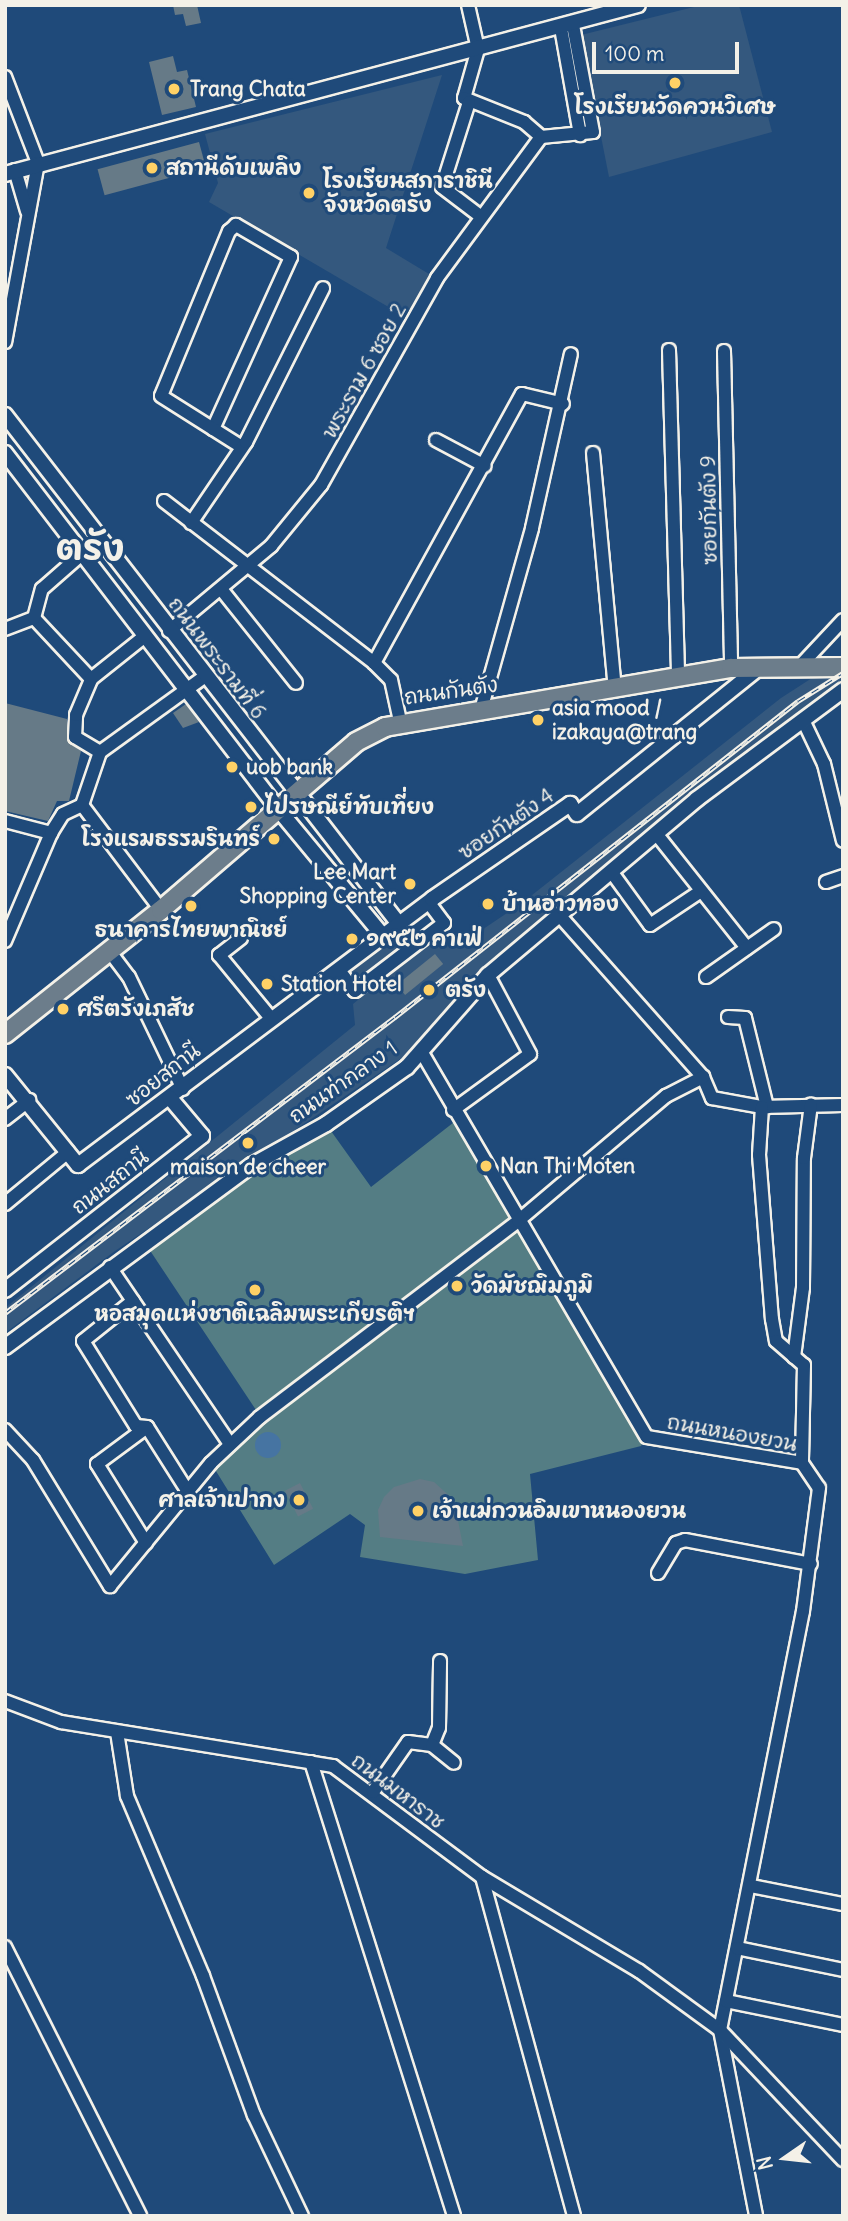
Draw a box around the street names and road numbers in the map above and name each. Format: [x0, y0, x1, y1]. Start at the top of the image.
street label: พระราม 6 ซอย 2 [316, 299, 412, 443]
street label: ซอยกันตัง 9 [695, 455, 723, 565]
street label: ถนนพระรามที่ 6 [163, 592, 271, 724]
street label: ถนนกันตัง [403, 672, 499, 710]
street label: ซอยกันตัง 4 [453, 783, 559, 865]
street label: ถนนท่ากลาง 1 [284, 1035, 402, 1129]
street label: ซอยสถานี [121, 1038, 205, 1112]
street label: ถนนสถานี [67, 1144, 153, 1220]
street label: ถนนหนองยวน [665, 1409, 799, 1457]
street label: ถนนมหาราช [346, 1748, 450, 1834]

